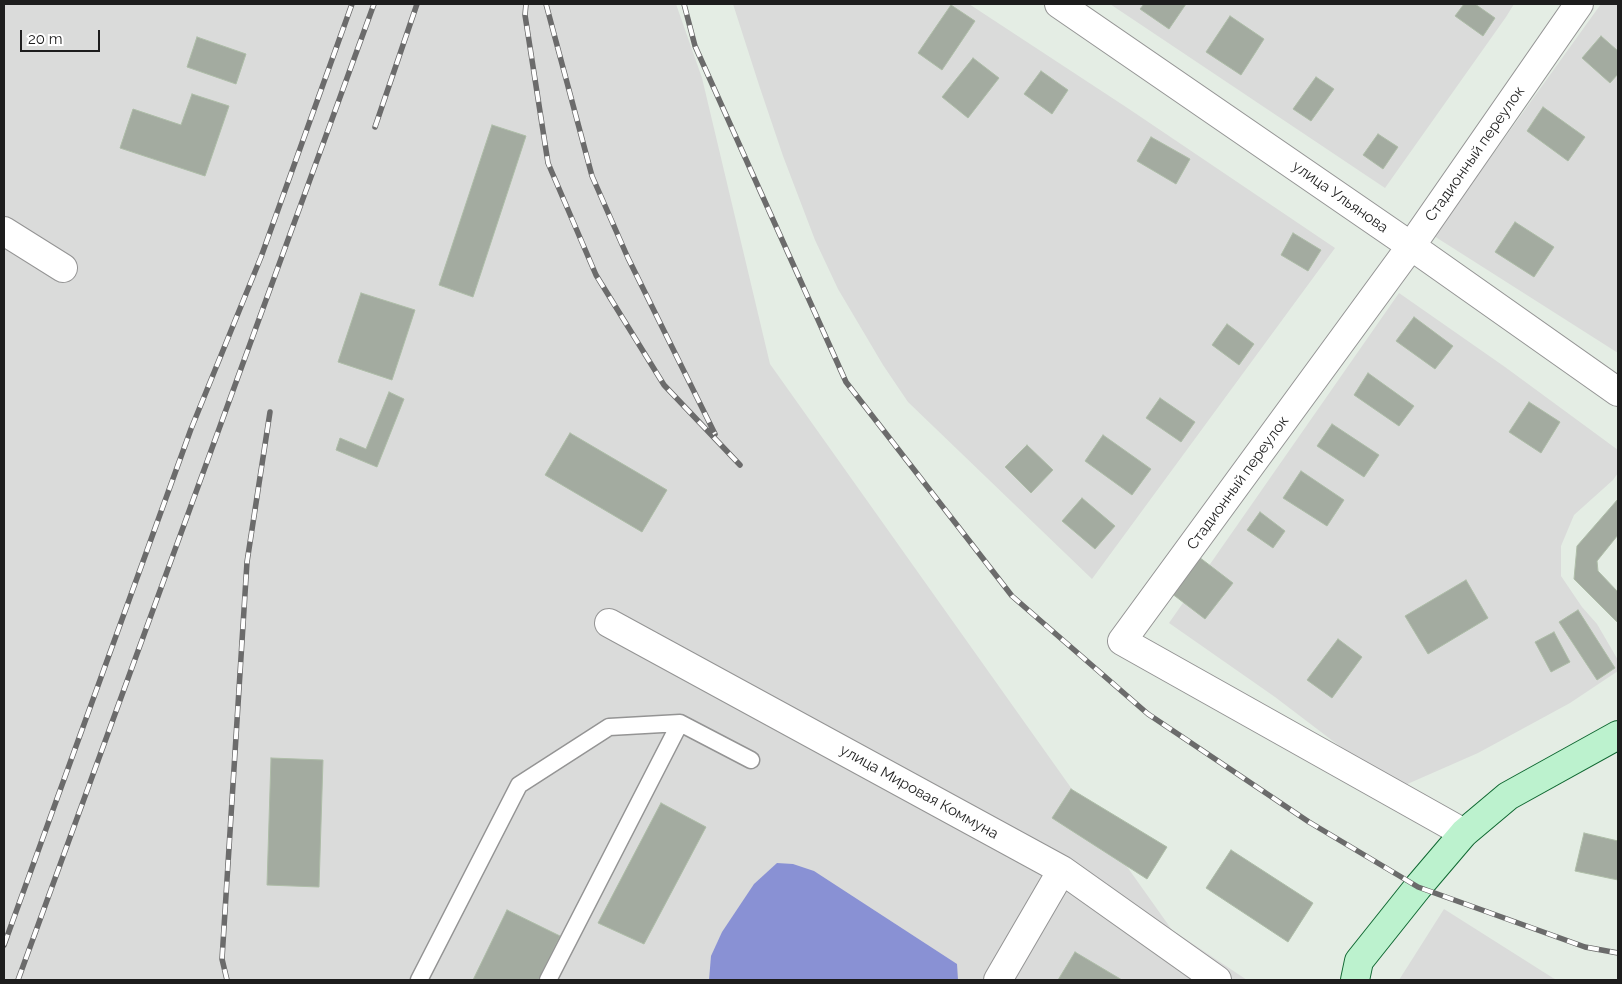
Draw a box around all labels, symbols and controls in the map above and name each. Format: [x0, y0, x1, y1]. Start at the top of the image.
scale bar [22, 20, 102, 52]
text: 20 m [28, 30, 63, 48]
street label: Стадионный переулок [1421, 83, 1529, 225]
street label: улица Ульянова [1289, 157, 1391, 237]
street label: Стадионный переулок [1183, 413, 1293, 553]
street label: улица Мировая Коммуна [837, 741, 1001, 843]

